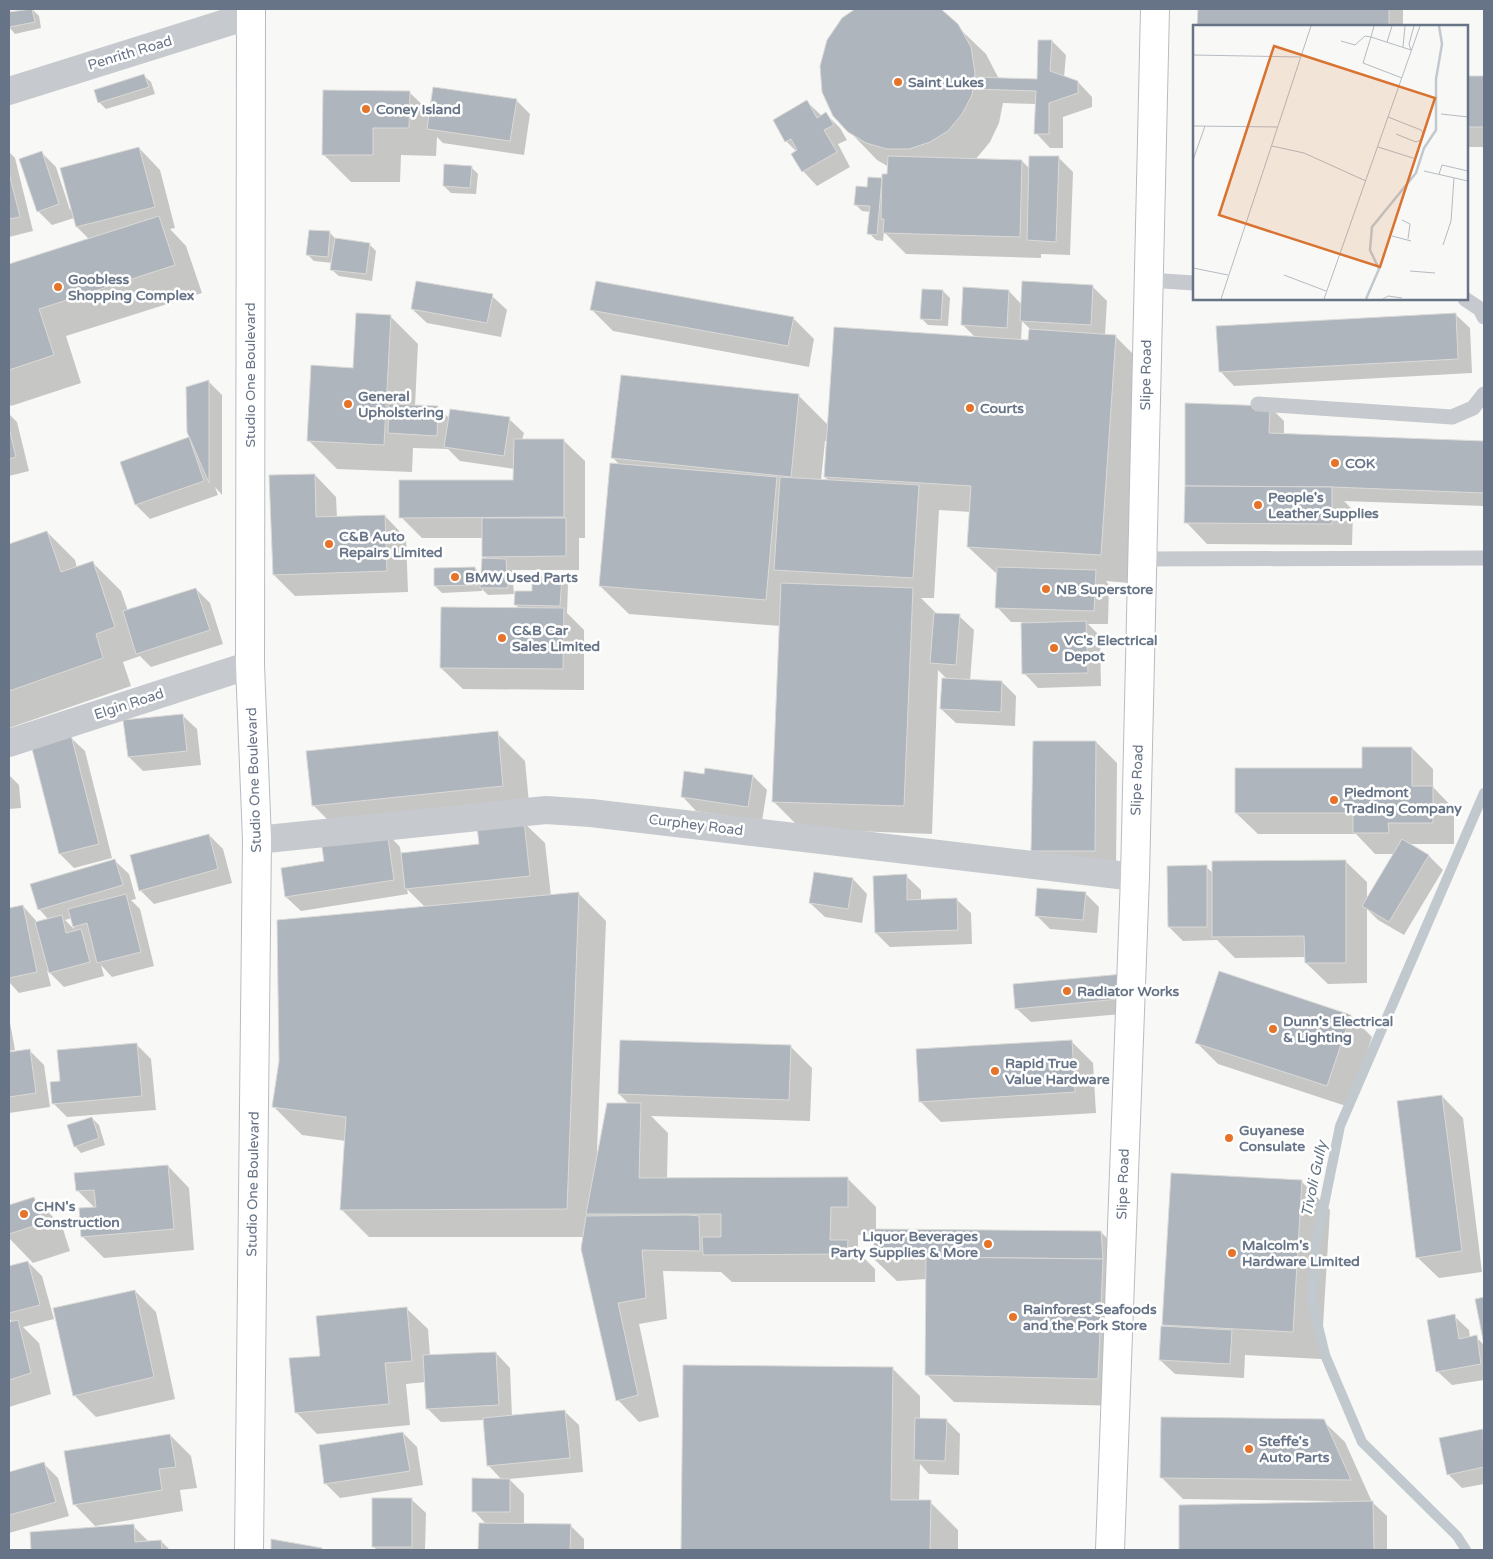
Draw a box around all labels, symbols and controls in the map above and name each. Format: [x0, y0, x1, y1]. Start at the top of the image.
inset map [1193, 25, 1468, 300]
street label: Penrith Road [86, 32, 174, 74]
place label: Saint Lukes [908, 74, 984, 91]
marker: Saint Lukes [892, 76, 904, 88]
place label: Coney Island [376, 101, 461, 118]
marker: Coney Island [360, 103, 372, 115]
place label: Goobless Shopping Complex [68, 271, 195, 304]
marker: Goobless Shopping Complex [52, 281, 64, 293]
street label: Studio One Boulevard [242, 302, 259, 448]
street label: Slipe Road [1137, 339, 1155, 411]
place label: General Upholstering [358, 388, 444, 421]
marker: General Upholstering [342, 398, 354, 410]
place label: Courts [980, 400, 1024, 417]
marker: Courts [964, 402, 976, 414]
place label: COK [1345, 455, 1376, 472]
marker: COK [1329, 457, 1341, 469]
place label: People's Leather Supplies [1268, 489, 1379, 522]
marker: People's Leather Supplies [1252, 499, 1264, 511]
place label: C&B Auto Repairs Limited [339, 528, 443, 561]
marker: C&B Auto Repairs Limited [323, 538, 335, 550]
place label: BMW Used Parts [465, 569, 578, 586]
marker: BMW Used Parts [449, 571, 461, 583]
place label: NB Superstore [1056, 581, 1153, 598]
marker: NB Superstore [1040, 583, 1052, 595]
place label: C&B Car Sales Limited [512, 622, 600, 655]
marker: C&B Car Sales Limited [496, 632, 508, 644]
place label: VC's Electrical Depot [1064, 632, 1158, 665]
marker: VC's Electrical Depot [1048, 642, 1060, 654]
street label: Elgin Road [92, 685, 166, 723]
street label: Studio One Boulevard [243, 707, 265, 853]
street label: Slipe Road [1127, 744, 1147, 816]
place label: Piedmont Trading Company [1343, 784, 1462, 817]
marker: Piedmont Trading Company [1328, 794, 1340, 806]
street label: Curphey Road [648, 811, 744, 839]
place label: Radiator Works [1077, 983, 1180, 1000]
marker: Radiator Works [1061, 985, 1073, 997]
place label: Dunn's Electrical & Lighting [1283, 1013, 1393, 1046]
marker: Dunn's Electrical & Lighting [1267, 1023, 1279, 1035]
place label: Rapid True Value Hardware [1005, 1055, 1110, 1088]
marker: Rapid True Value Hardware [989, 1065, 1001, 1077]
street label: Studio One Boulevard [243, 1111, 263, 1257]
place label: Guyanese Consulate [1239, 1122, 1305, 1155]
marker: Guyanese Consulate [1223, 1132, 1235, 1144]
water label: Tivoli Gully [1297, 1138, 1331, 1219]
street label: Slipe Road [1113, 1148, 1133, 1220]
place label: CHN's Construction [34, 1198, 120, 1231]
marker: CHN's Construction [18, 1208, 30, 1220]
place label: Liquor Beverages Party Supplies & More [831, 1228, 978, 1261]
place label: Malcolm's Hardware Limited [1242, 1237, 1360, 1270]
marker: Liquor Beverages Party Supplies & More [982, 1238, 994, 1250]
marker: Malcolm's Hardware Limited [1226, 1247, 1238, 1259]
place label: Rainforest Seafoods and the Pork Store [1023, 1301, 1157, 1334]
marker: Rainforest Seafoods and the Pork Store [1007, 1311, 1019, 1323]
place label: Steffe's Auto Parts [1259, 1433, 1330, 1466]
marker: Steffe's Auto Parts [1243, 1443, 1255, 1455]

